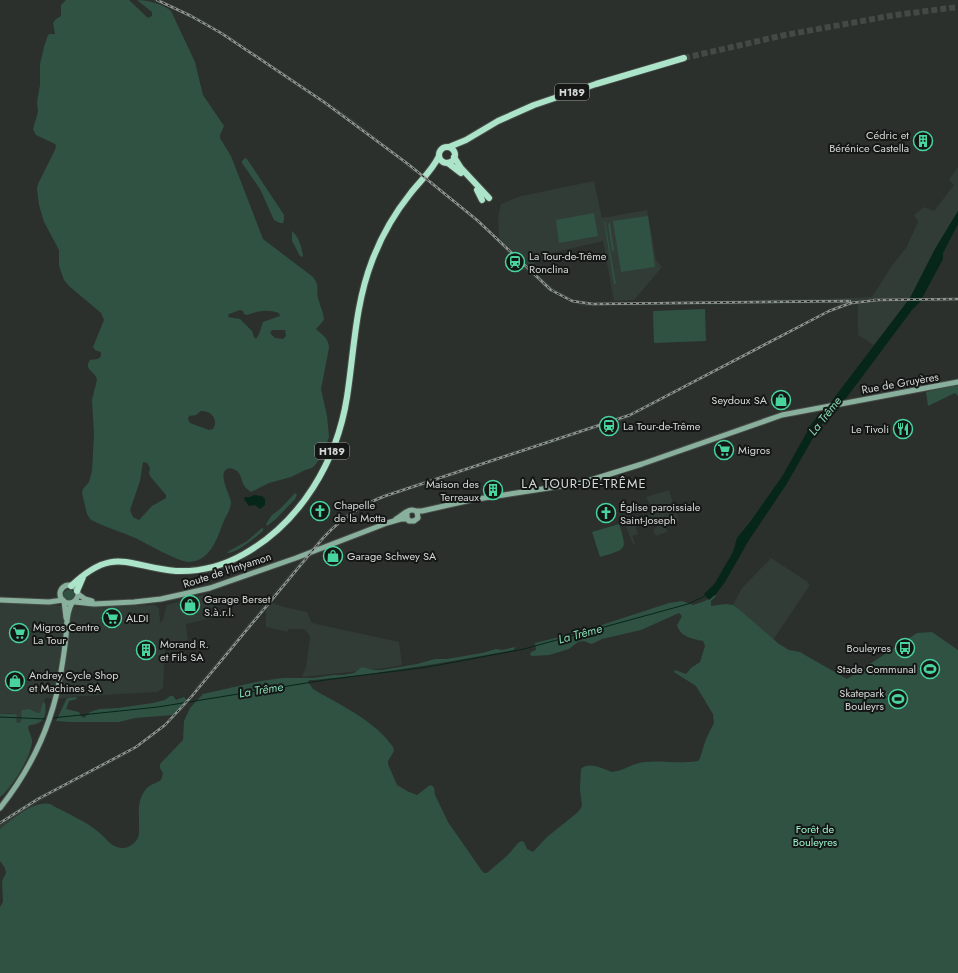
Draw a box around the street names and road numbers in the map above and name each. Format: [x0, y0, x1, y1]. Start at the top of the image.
road number: H189 [555, 84, 589, 100]
street label: Rue de Gruyères [860, 368, 940, 398]
road number: H189 [315, 443, 349, 459]
street label: Route de l'Intyamon [181, 548, 273, 592]

